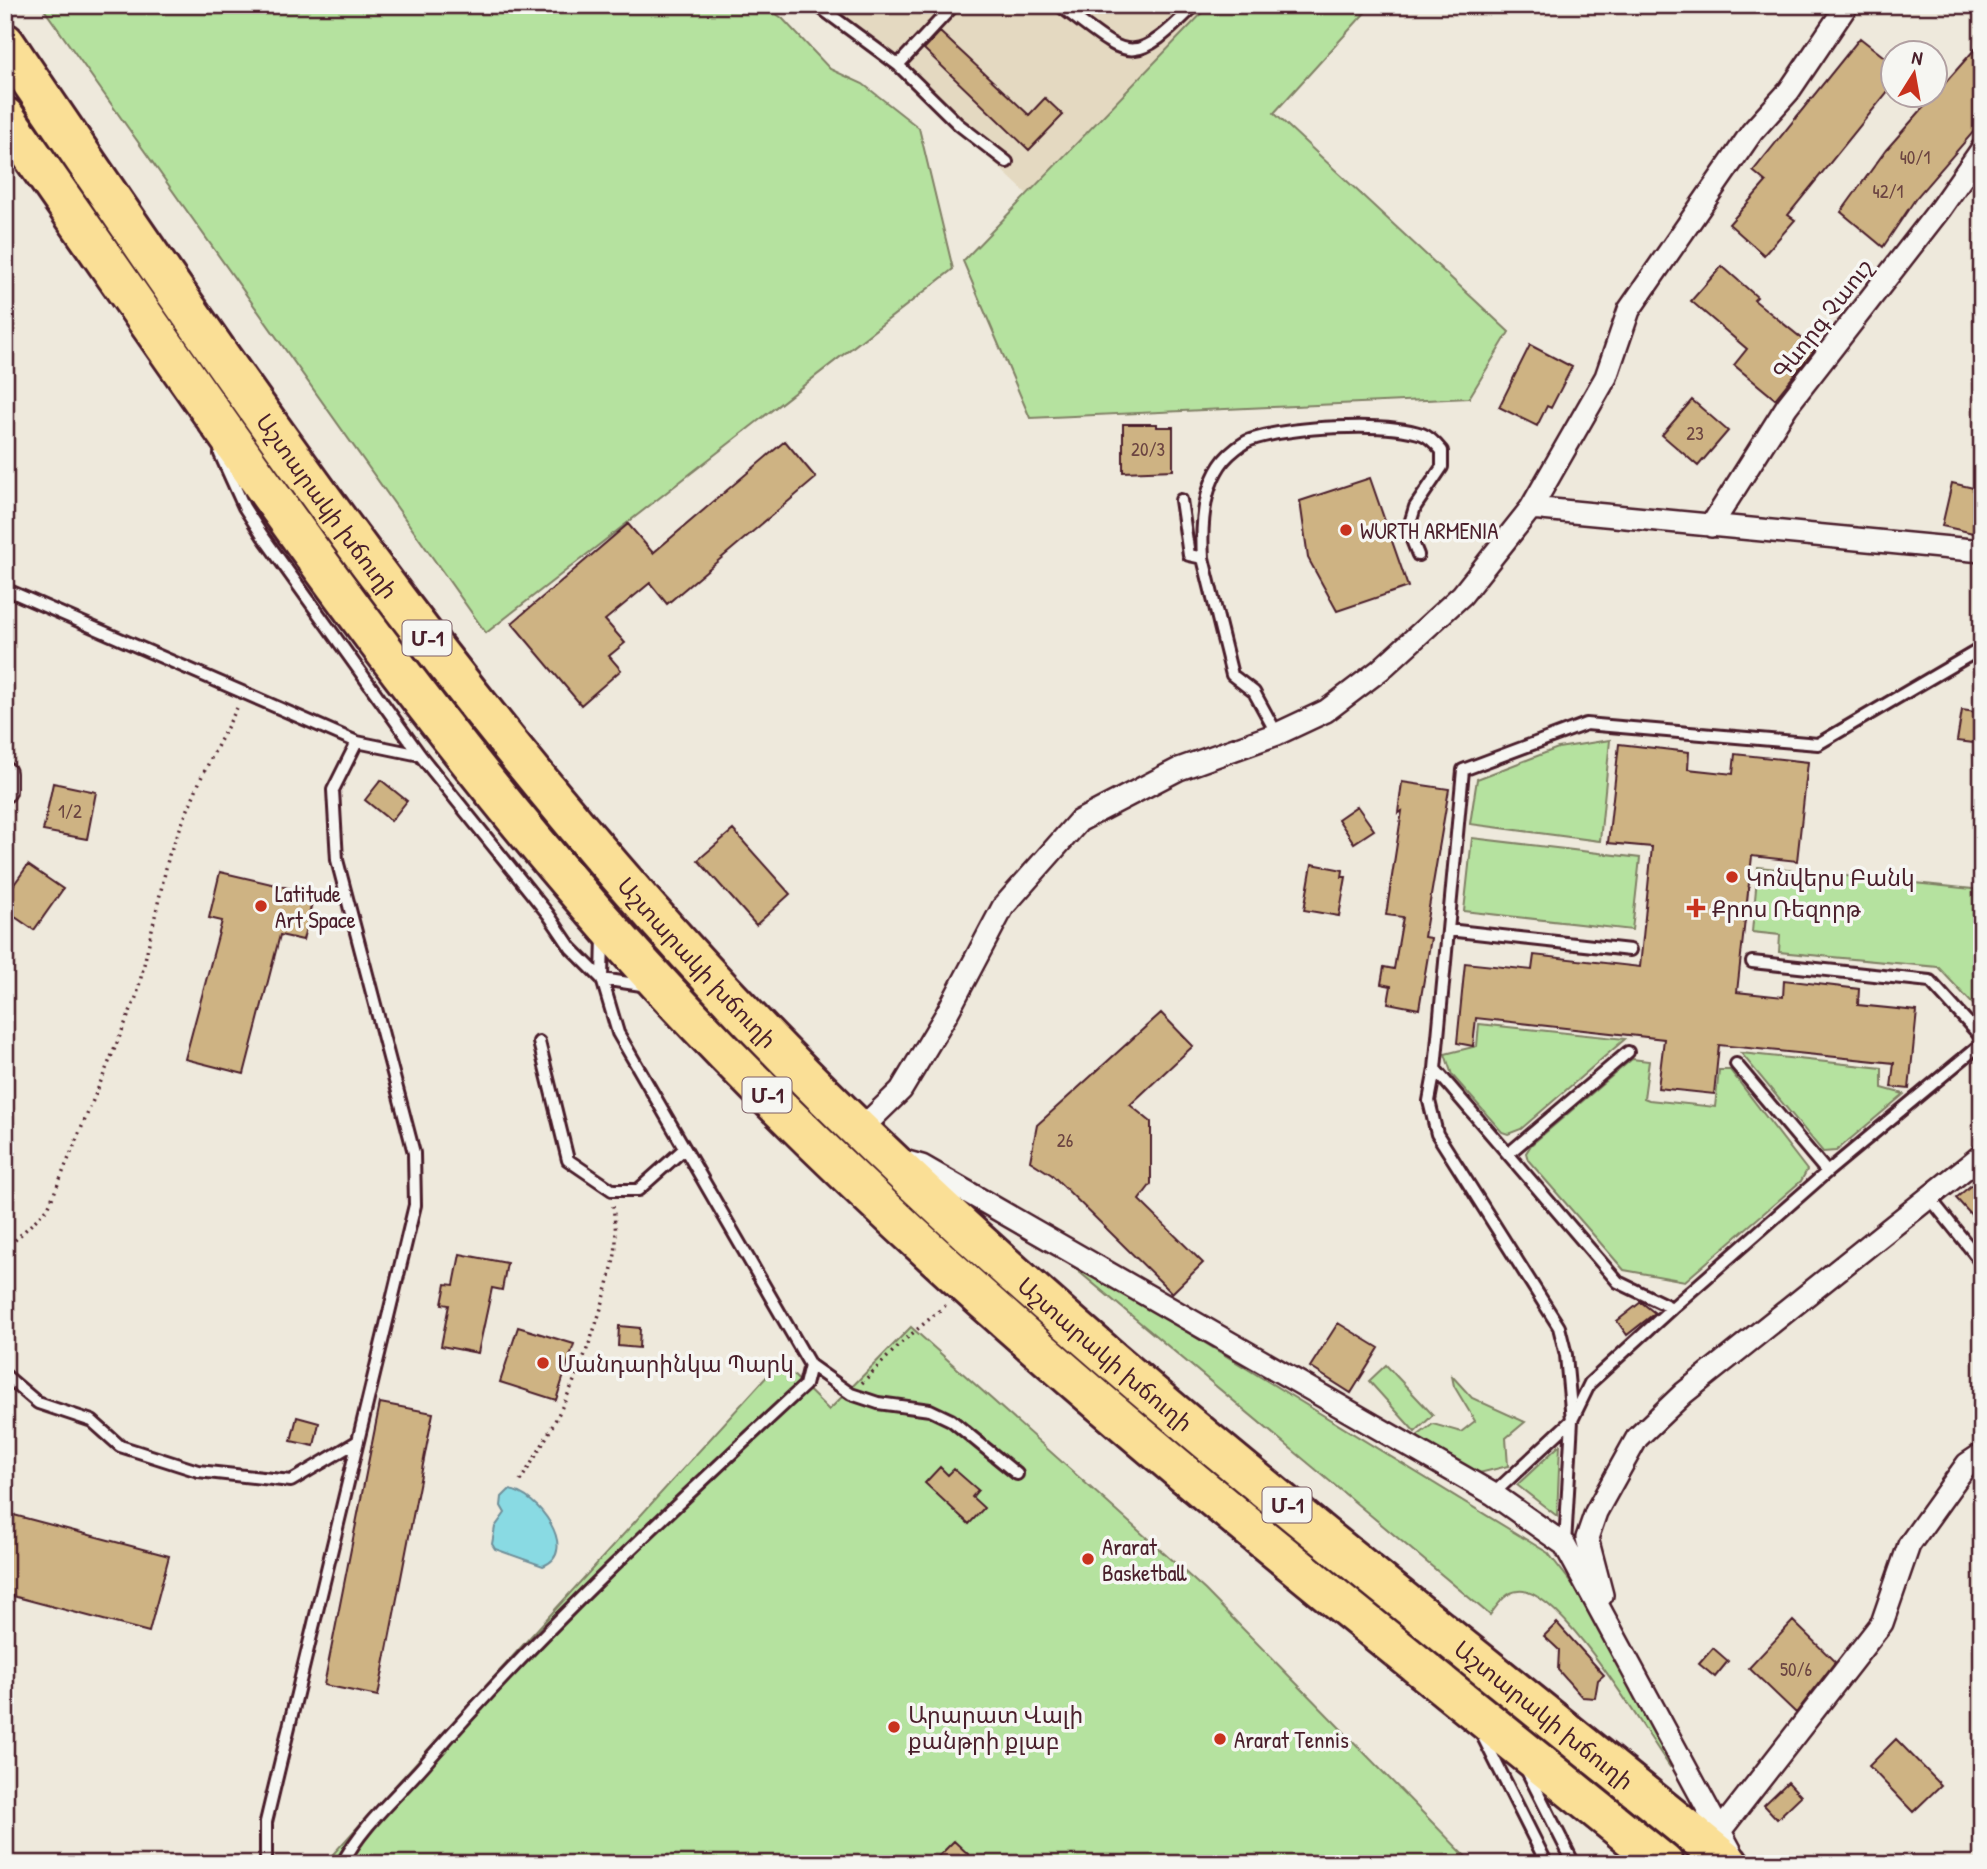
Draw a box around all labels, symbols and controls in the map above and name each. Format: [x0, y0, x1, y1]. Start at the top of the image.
north arrow [1878, 38, 1948, 108]
text: N [1910, 44, 1925, 71]
house number: 40/1 [1900, 144, 1930, 170]
house number: 42/1 [1873, 178, 1904, 204]
street label: Գևորգ Չաուշ [1765, 252, 1879, 386]
street label: Աշտարակի խճուղի [250, 407, 406, 604]
house number: 23 [1686, 420, 1704, 446]
house number: 20/3 [1131, 436, 1165, 462]
place label: WURTH ARMENIA [1360, 515, 1498, 546]
marker: WURTH ARMENIA [1338, 522, 1354, 538]
road number: Մ-1 [402, 620, 452, 656]
house number: 1/2 [58, 798, 82, 824]
place label: Կոնվերս Բանկ [1746, 862, 1915, 893]
marker: Կոնվերս Բանկ [1724, 869, 1740, 885]
street label: Աշտարակի խճուղի [611, 870, 784, 1054]
place label: Latitude Art Space [275, 878, 356, 935]
place label: Քրոս Ռեզորթ [1712, 893, 1862, 924]
marker: Latitude Art Space [253, 898, 269, 914]
marker: Քրոս Ռեզորթ [1686, 898, 1706, 918]
road number: Մ-1 [742, 1078, 792, 1112]
house number: 26 [1057, 1127, 1073, 1153]
street label: Աշտարակի խճուղի [1011, 1270, 1200, 1438]
place label: Մանդարինկա Պարկ [557, 1348, 794, 1379]
marker: Մանդարինկա Պարկ [535, 1355, 551, 1371]
road number: Մ-1 [1262, 1488, 1312, 1522]
place label: Ararat Basketball [1102, 1531, 1188, 1588]
marker: Ararat Basketball [1080, 1551, 1096, 1567]
street label: Աշտարակի խճուղի [1448, 1633, 1641, 1796]
house number: 50/6 [1780, 1656, 1812, 1682]
place label: Արարատ Վալի քանթրի քլաբ [908, 1699, 1083, 1756]
marker: Արարատ Վալի քանթրի քլաբ [886, 1719, 902, 1735]
place label: Ararat Tennis [1234, 1724, 1349, 1755]
marker: Ararat Tennis [1212, 1731, 1228, 1747]

